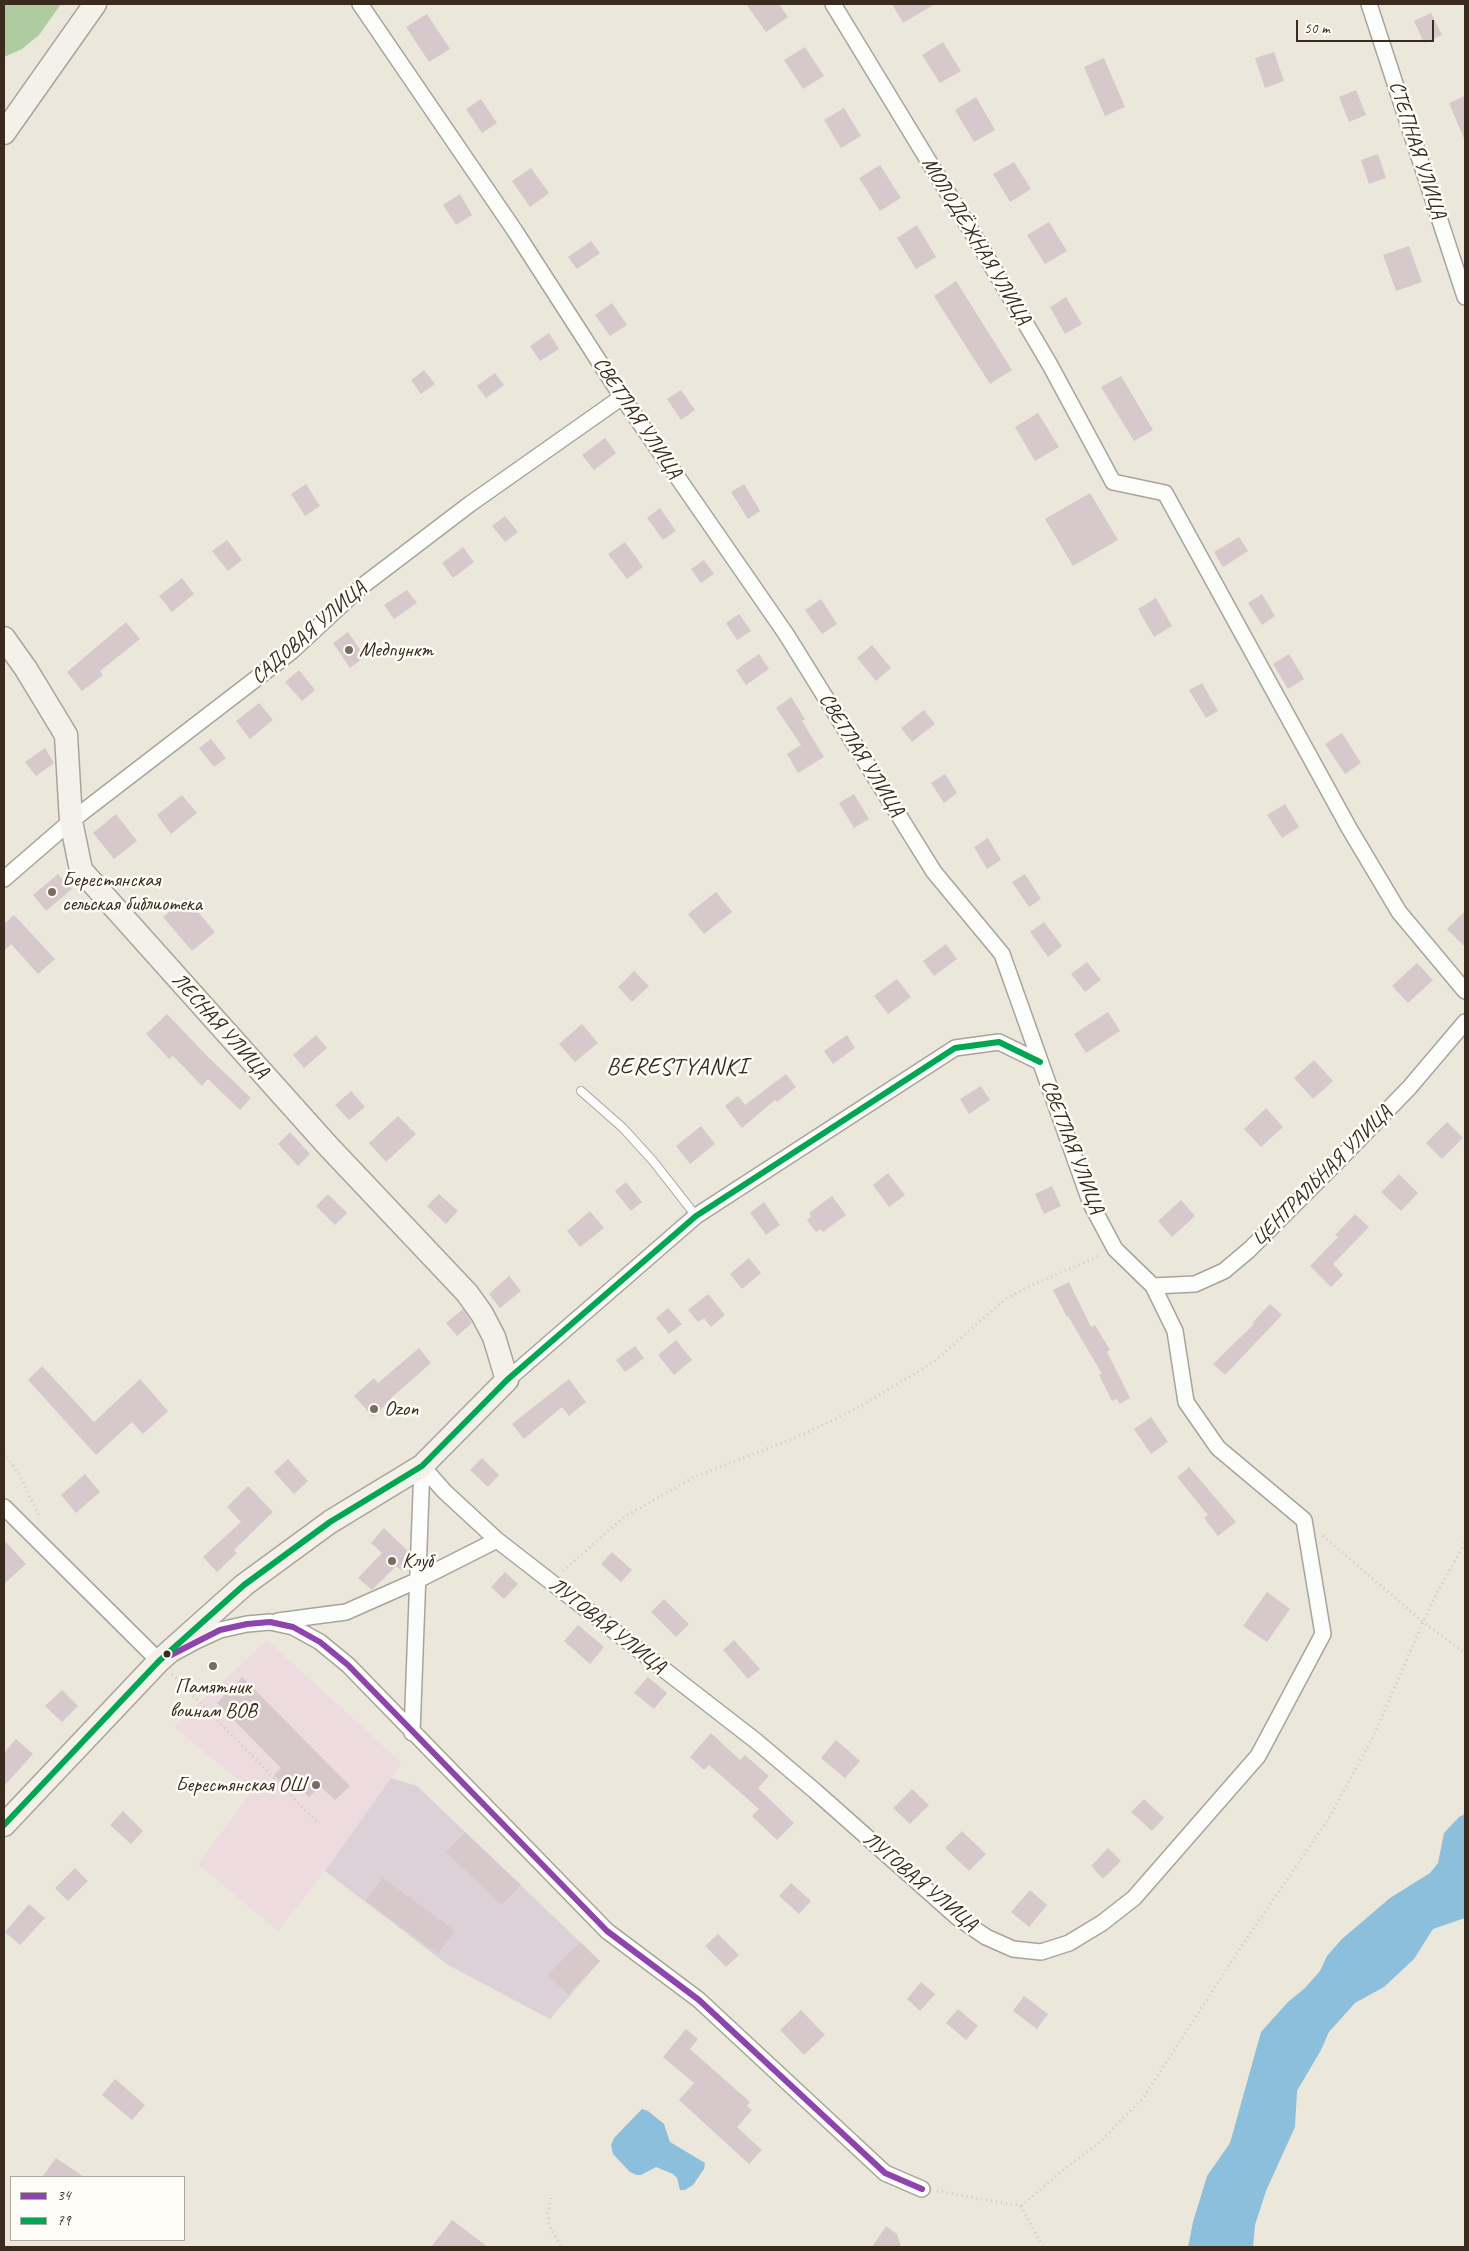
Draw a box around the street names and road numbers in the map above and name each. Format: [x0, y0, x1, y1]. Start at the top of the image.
street label: СТЕПНАЯ УЛИЦА [1383, 78, 1451, 222]
street label: МОЛОДЁЖНАЯ УЛИЦА [916, 153, 1036, 329]
street label: СВЕТЛАЯ УЛИЦА [587, 352, 687, 484]
street label: САДОВАЯ УЛИЦА [246, 576, 372, 690]
street label: СВЕТЛАЯ УЛИЦА [813, 688, 909, 822]
street label: ЛЕСНАЯ УЛИЦА [166, 968, 274, 1084]
street label: СВЕТЛАЯ УЛИЦА [1035, 1077, 1109, 1217]
street label: ЦЕНТРАЛЬНАЯ УЛИЦА [1246, 1100, 1398, 1252]
street label: ЛУГОВАЯ УЛИЦА [544, 1573, 670, 1679]
street label: ЛУГОВАЯ УЛИЦА [858, 1827, 982, 1937]

